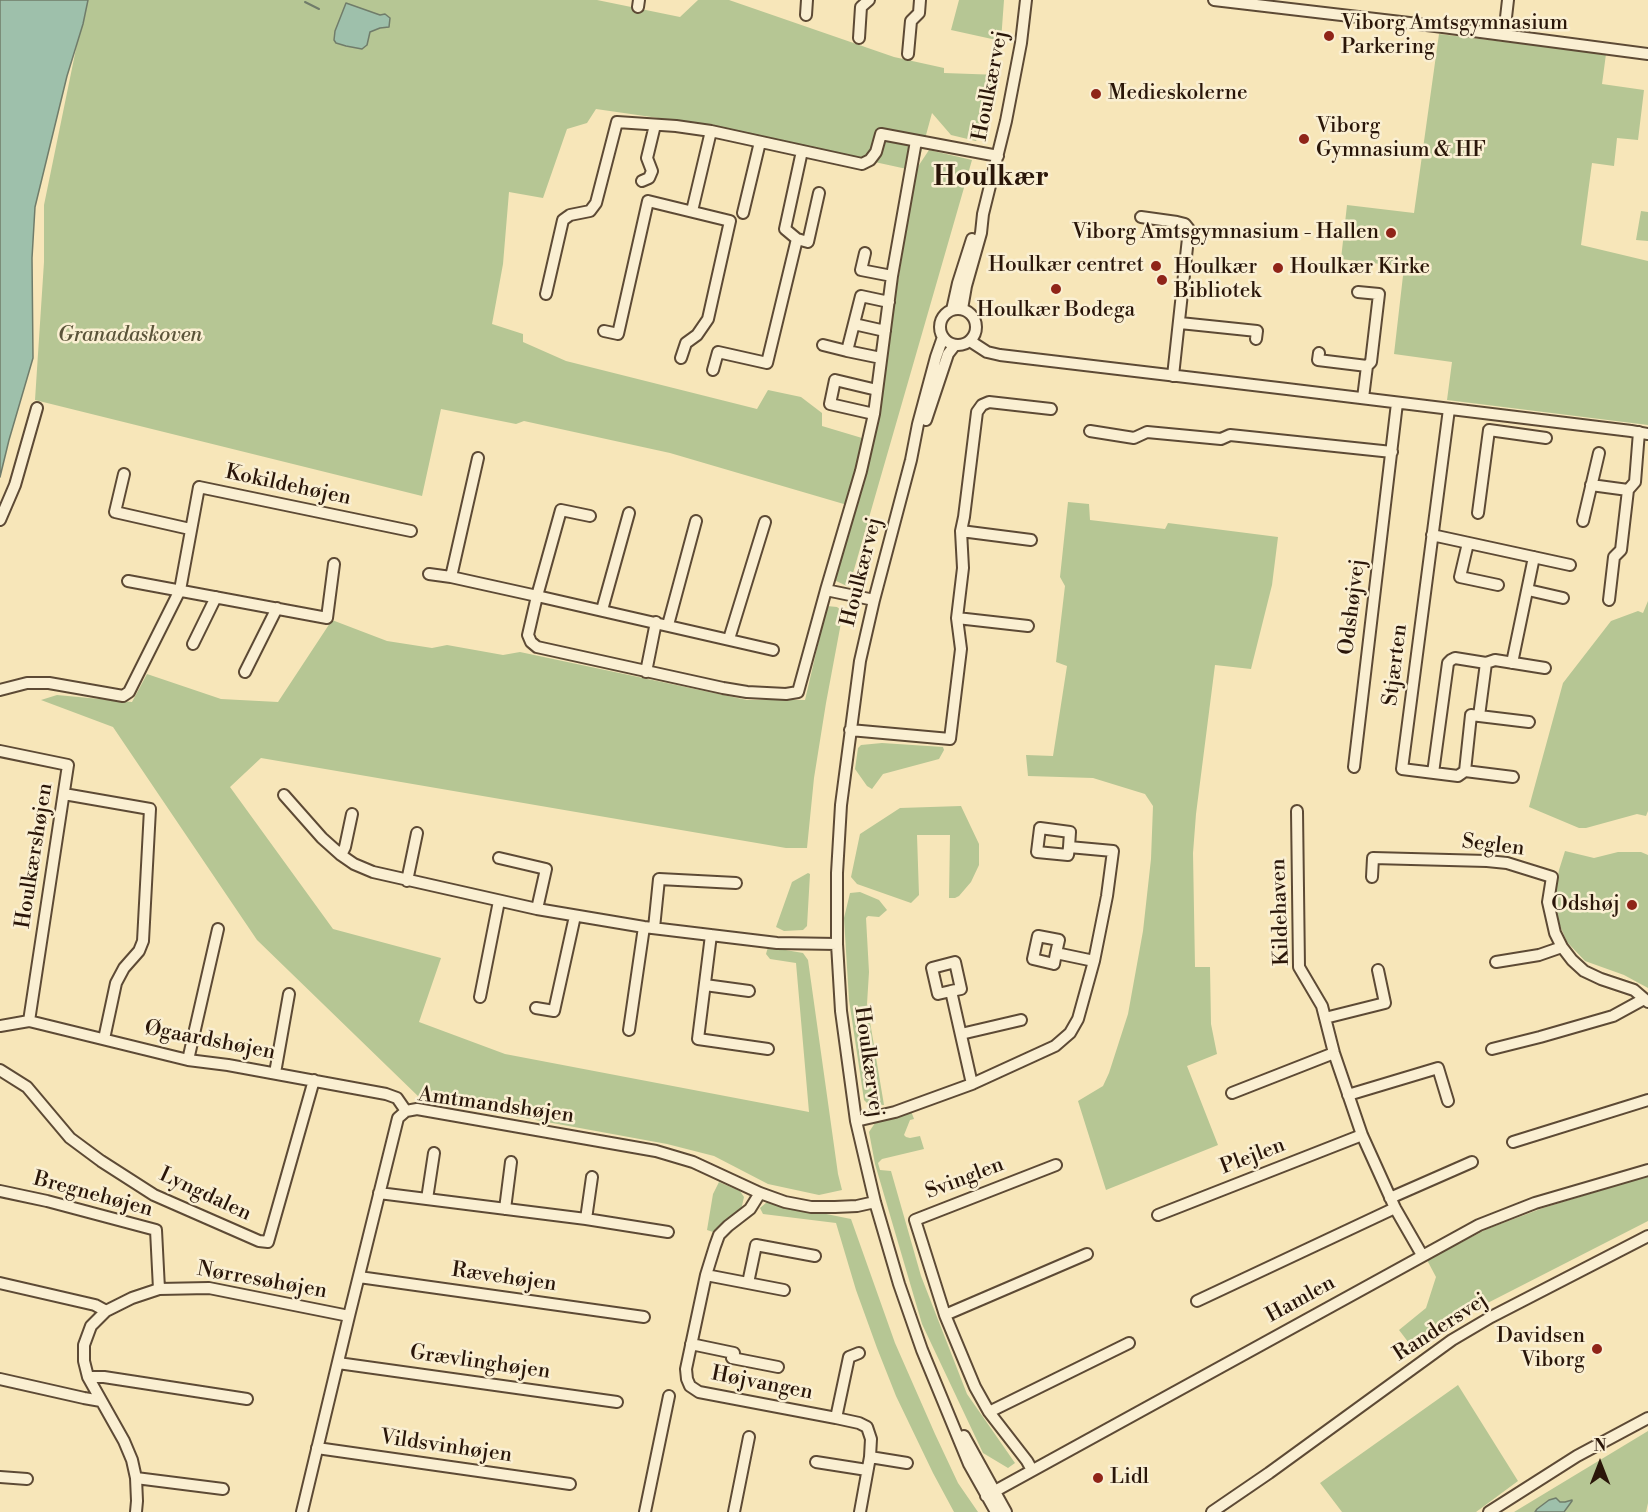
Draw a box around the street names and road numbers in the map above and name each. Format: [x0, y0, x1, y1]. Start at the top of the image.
street label: Houlkærvej [968, 29, 1014, 143]
street label: Kokildehøjen [223, 460, 353, 512]
street label: Houlkærvej [836, 515, 888, 629]
street label: Odshøjvej [1335, 558, 1371, 656]
street label: Stjærten [1378, 623, 1414, 707]
street label: Houlkærshøjen [11, 781, 59, 931]
street label: Seglen [1460, 830, 1526, 862]
street label: Kildehaven [1267, 858, 1295, 966]
street label: Houlkærvej [848, 1005, 888, 1119]
street label: Øgaardshøjen [143, 1016, 277, 1066]
street label: Amtmandshøjen [416, 1083, 576, 1129]
street label: Plejlen [1217, 1133, 1289, 1181]
street label: Svinglen [922, 1153, 1008, 1205]
street label: Lyngdalen [155, 1163, 255, 1227]
street label: Bregnehøjen [31, 1167, 155, 1223]
street label: Nørresøhøjen [195, 1257, 329, 1305]
street label: Rævehøjen [450, 1258, 558, 1298]
street label: Hamlen [1262, 1271, 1340, 1329]
street label: Randersvej [1389, 1288, 1493, 1368]
street label: Grævlinghøjen [408, 1341, 552, 1385]
street label: Højvangen [709, 1362, 815, 1406]
street label: Vildsvinhøjen [379, 1425, 513, 1469]

